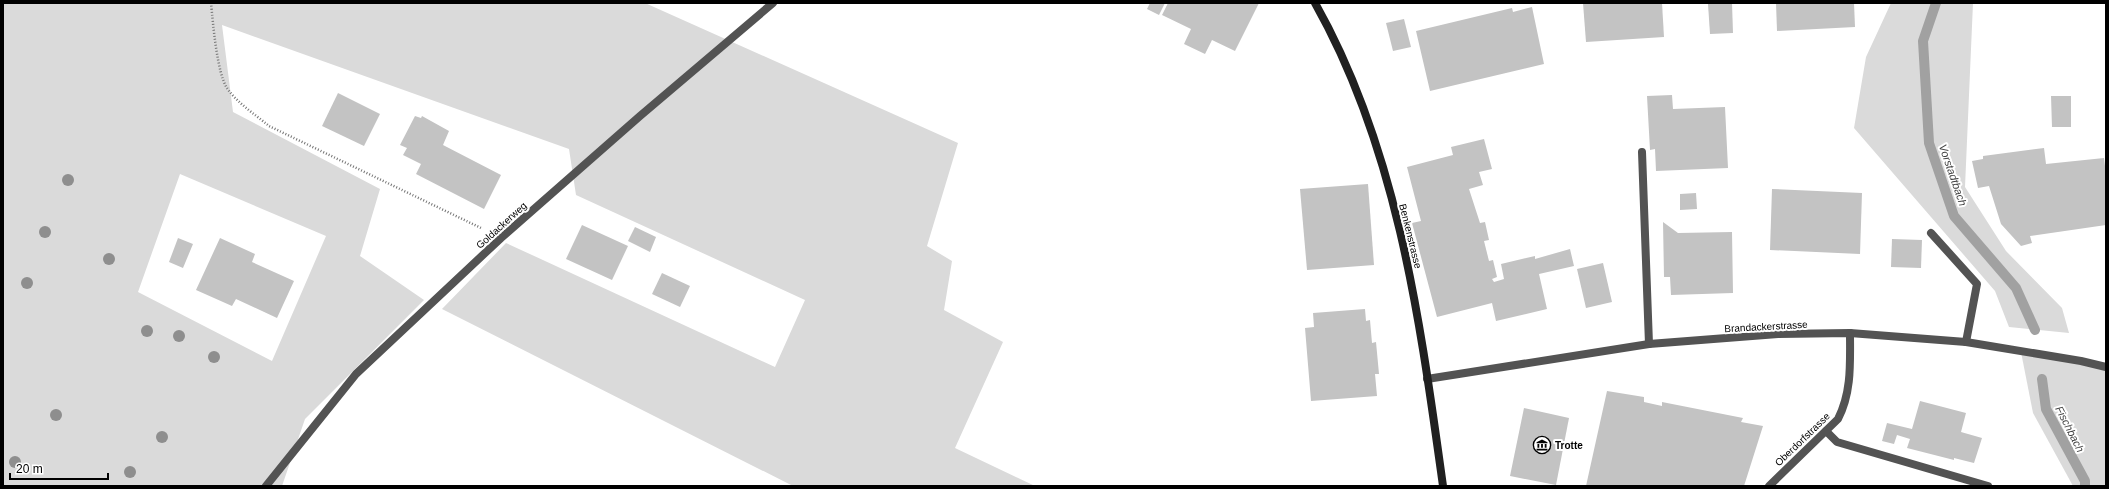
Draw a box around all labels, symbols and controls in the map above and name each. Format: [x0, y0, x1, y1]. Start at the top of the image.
water label: Vorstadtbach [1937, 143, 1969, 207]
street label: Goldackerweg [474, 200, 529, 251]
street label: Benkenstrasse [1397, 203, 1424, 270]
street label: Brandackerstrasse [1724, 319, 1808, 334]
water label: Fischbach [2053, 404, 2087, 454]
street label: Oberdorfstrasse [1773, 410, 1832, 468]
museum icon: Trotte [1532, 435, 1552, 455]
place label: Trotte [1555, 440, 1583, 451]
scale bar [10, 455, 108, 481]
text: 20 m [16, 462, 43, 476]

